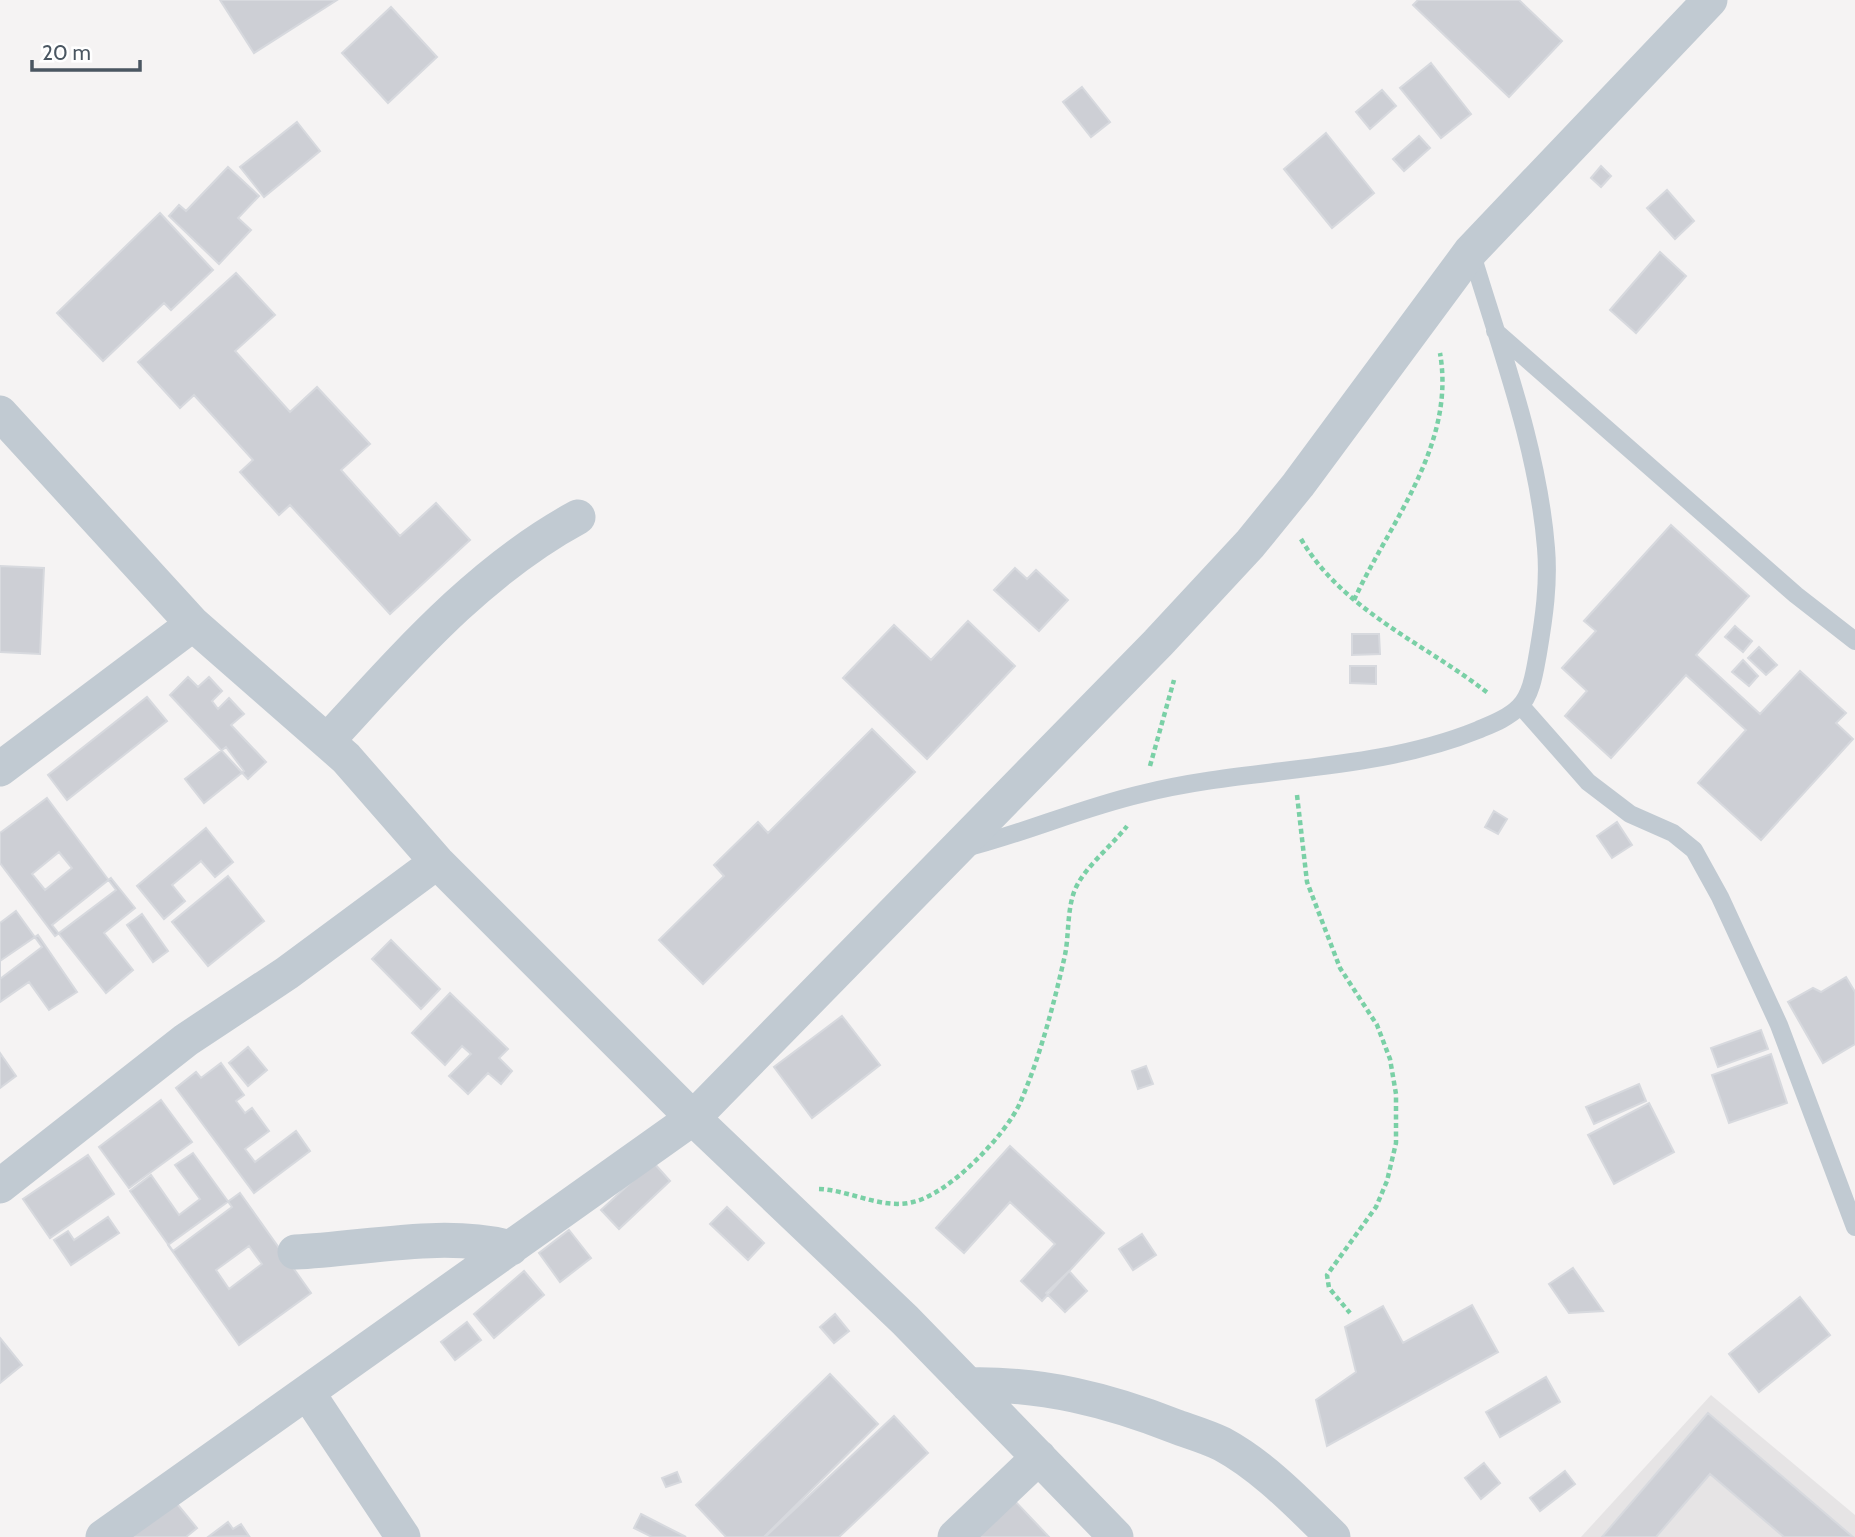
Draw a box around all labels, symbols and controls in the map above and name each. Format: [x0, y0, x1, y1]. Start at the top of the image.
scale bar [32, 28, 140, 72]
text: 20 m [42, 40, 91, 65]

